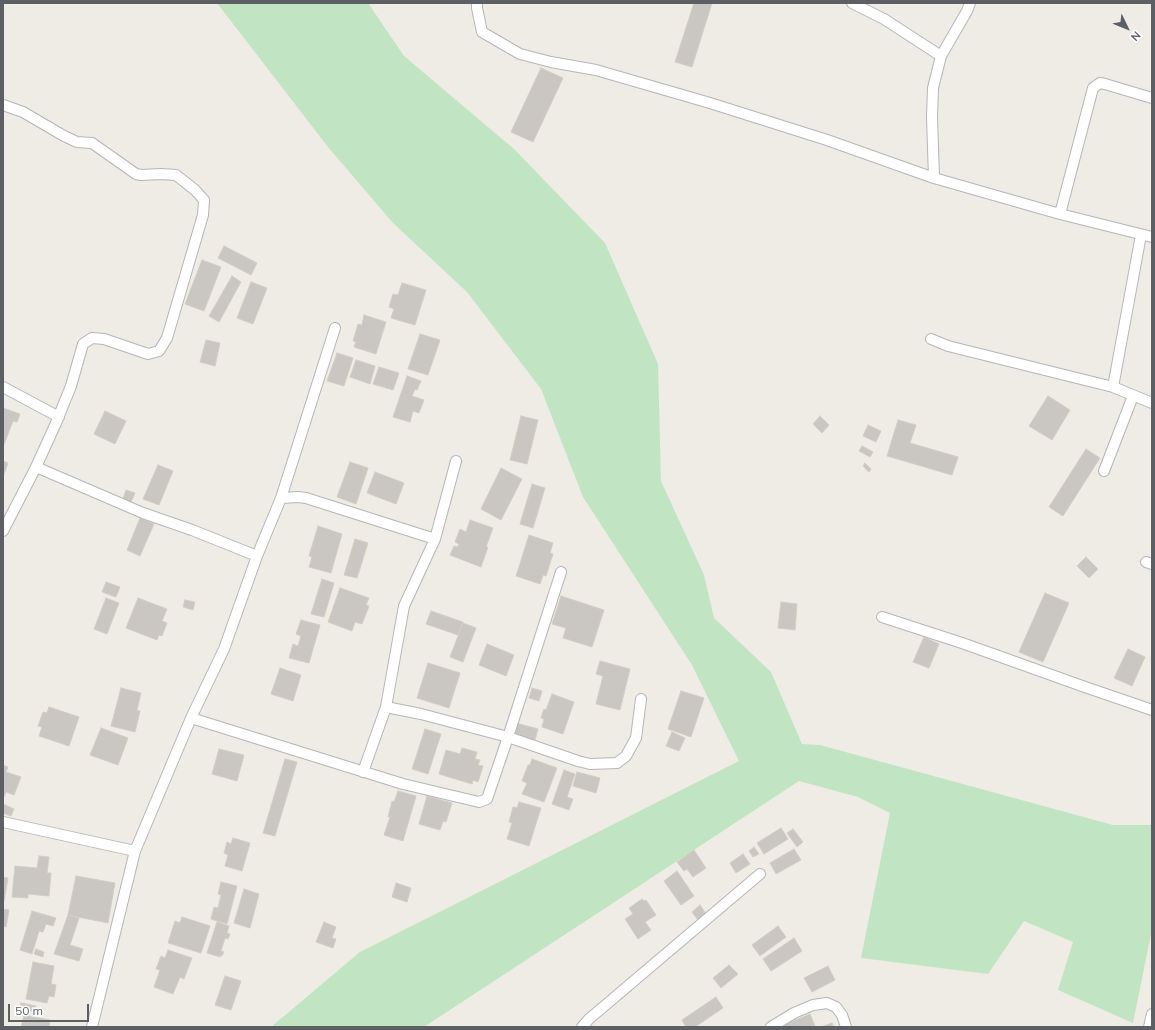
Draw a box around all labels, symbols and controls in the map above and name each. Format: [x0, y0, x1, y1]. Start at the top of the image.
north arrow [1107, 8, 1147, 48]
text: N [1128, 28, 1144, 44]
scale bar [10, 996, 91, 1022]
text: 50 m [15, 1003, 43, 1018]

